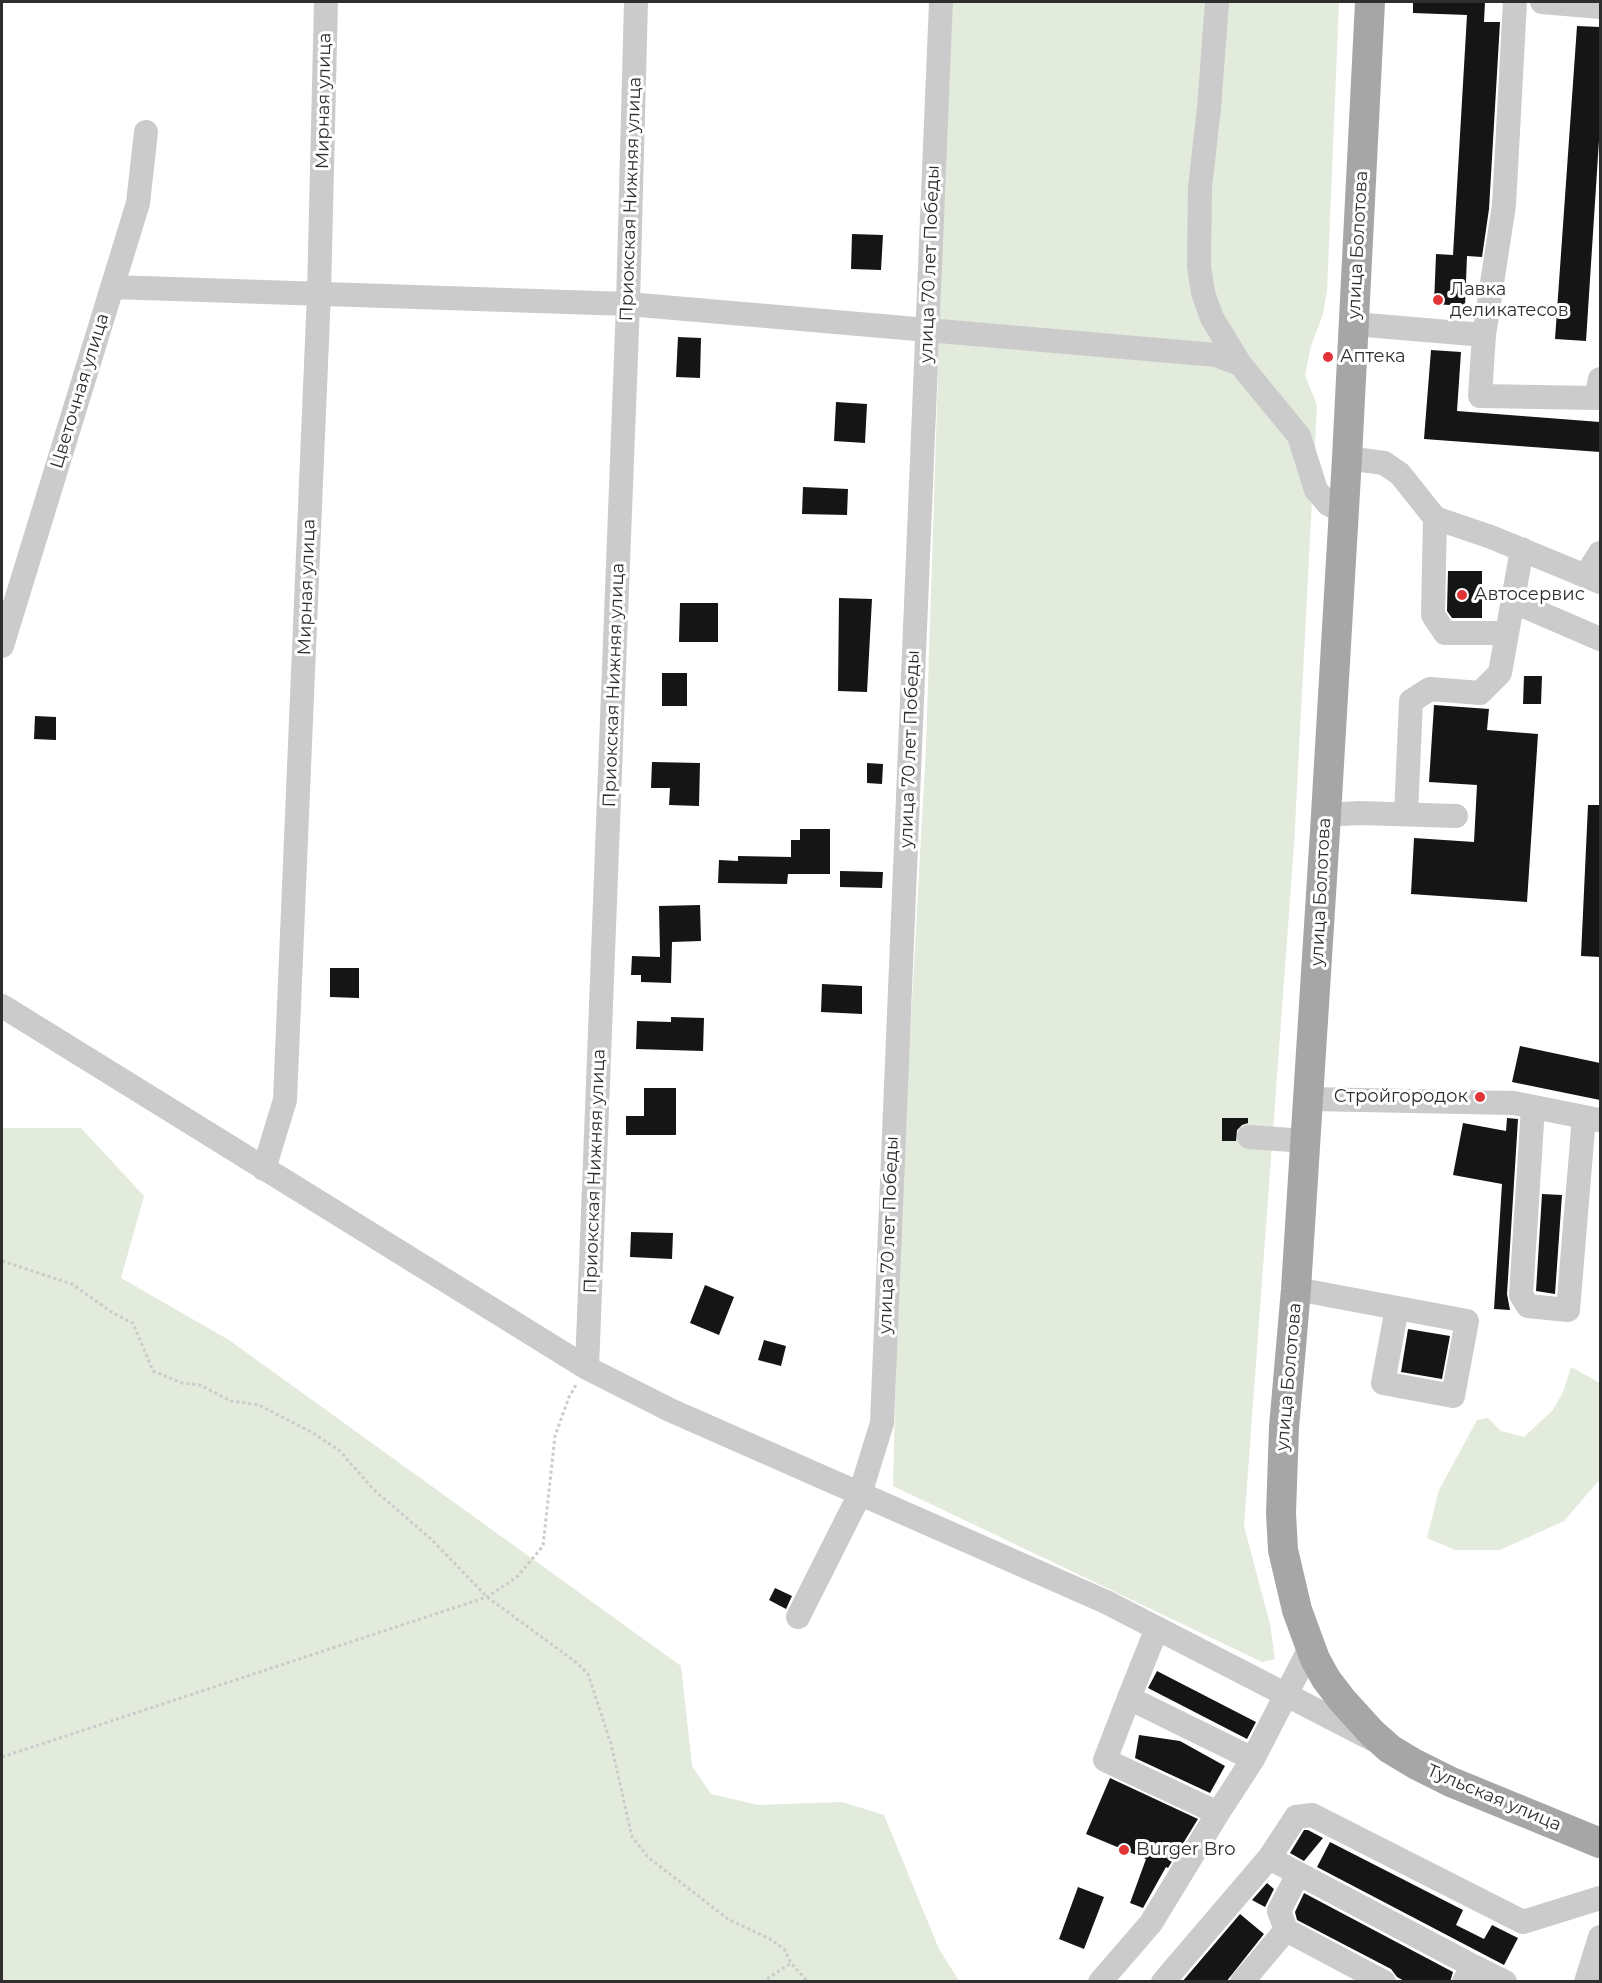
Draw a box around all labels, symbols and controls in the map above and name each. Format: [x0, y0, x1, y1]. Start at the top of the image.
street label: Мирная улица [312, 33, 336, 169]
street label: Приокская Нижняя улица [616, 76, 646, 322]
street label: улица 70 лет Победы [916, 165, 944, 363]
street label: улица Болотова [1343, 170, 1373, 320]
place label: Лавка деликатесов [1450, 279, 1569, 322]
marker: Лавка деликатесов [1431, 293, 1445, 307]
street label: Цветочная улица [46, 311, 114, 471]
place label: Аптека [1340, 346, 1406, 368]
marker: Аптека [1321, 350, 1335, 364]
street label: Мирная улица [294, 518, 320, 656]
street label: Приокская Нижняя улица [599, 562, 629, 808]
place label: Автосервис [1474, 584, 1585, 606]
marker: Автосервис [1455, 588, 1469, 602]
street label: улица 70 лет Победы [896, 650, 924, 848]
street label: улица Болотова [1306, 817, 1336, 967]
street label: Приокская Нижняя улица [580, 1048, 610, 1294]
place label: Стройгородок [1334, 1086, 1468, 1108]
marker: Стройгородок [1473, 1090, 1487, 1104]
street label: улица 70 лет Победы [875, 1136, 903, 1334]
street label: улица Болотова [1272, 1302, 1306, 1452]
street label: Тульская улица [1424, 1760, 1564, 1836]
place label: Burger Bro [1136, 1839, 1236, 1861]
marker: Burger Bro [1117, 1843, 1131, 1857]

